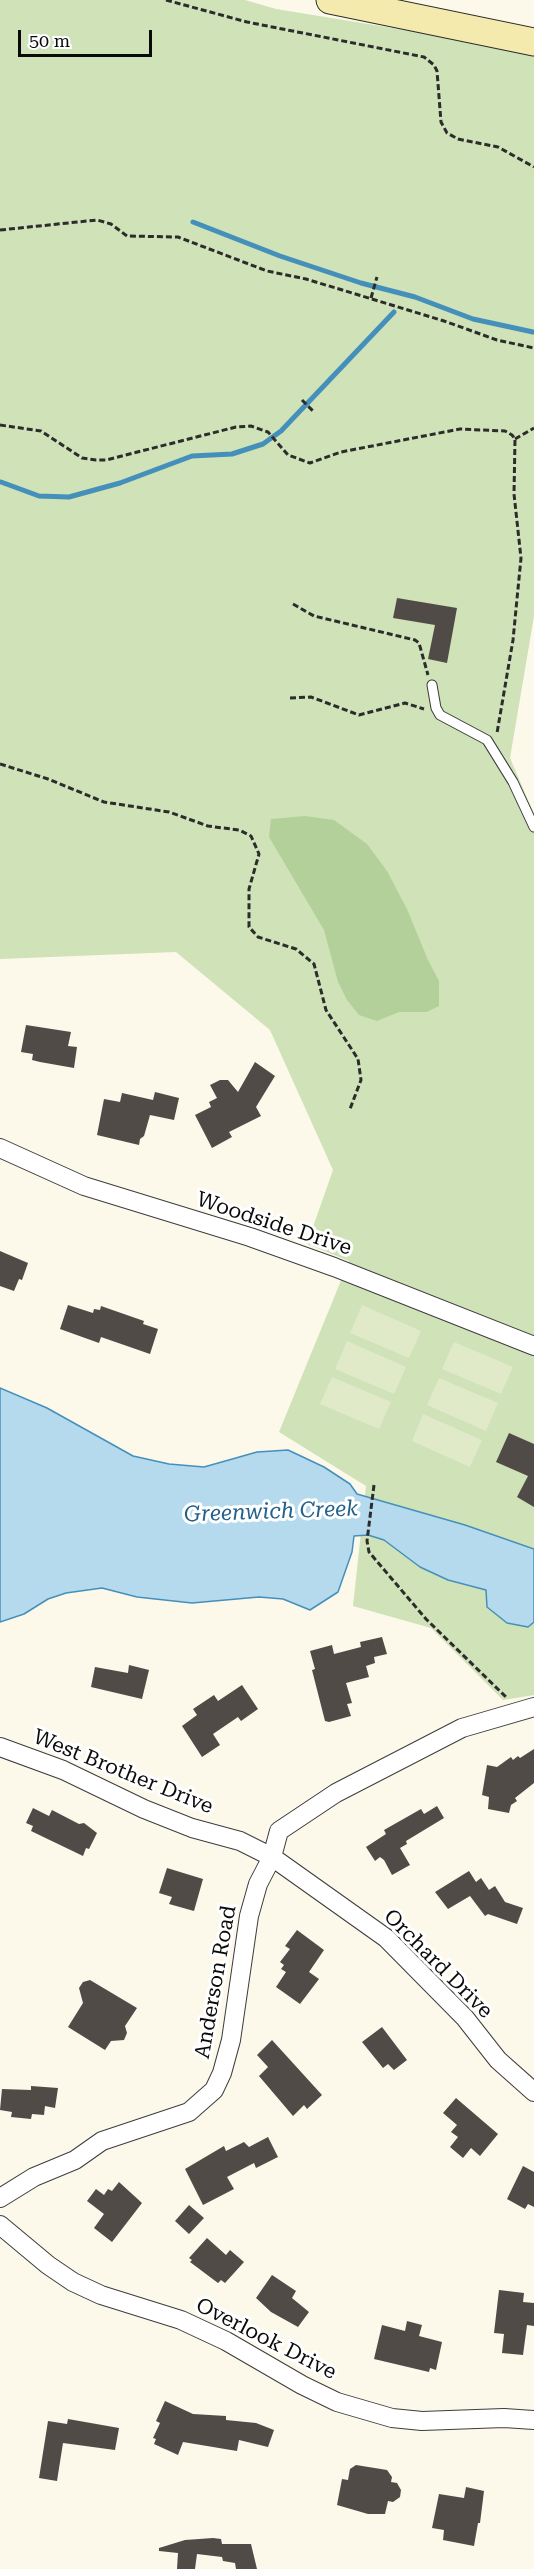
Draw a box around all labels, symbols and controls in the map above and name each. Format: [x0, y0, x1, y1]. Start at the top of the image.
scale bar [21, 18, 154, 56]
text: 50 m [29, 30, 70, 51]
street label: Woodside Drive [193, 1187, 355, 1261]
water label: Greenwich Creek [184, 1496, 358, 1528]
street label: West Brother Drive [29, 1724, 217, 1820]
street label: Anderson Road [190, 1903, 242, 2061]
street label: Orchard Drive [378, 1904, 498, 2024]
street label: Overlook Drive [191, 2293, 341, 2385]

